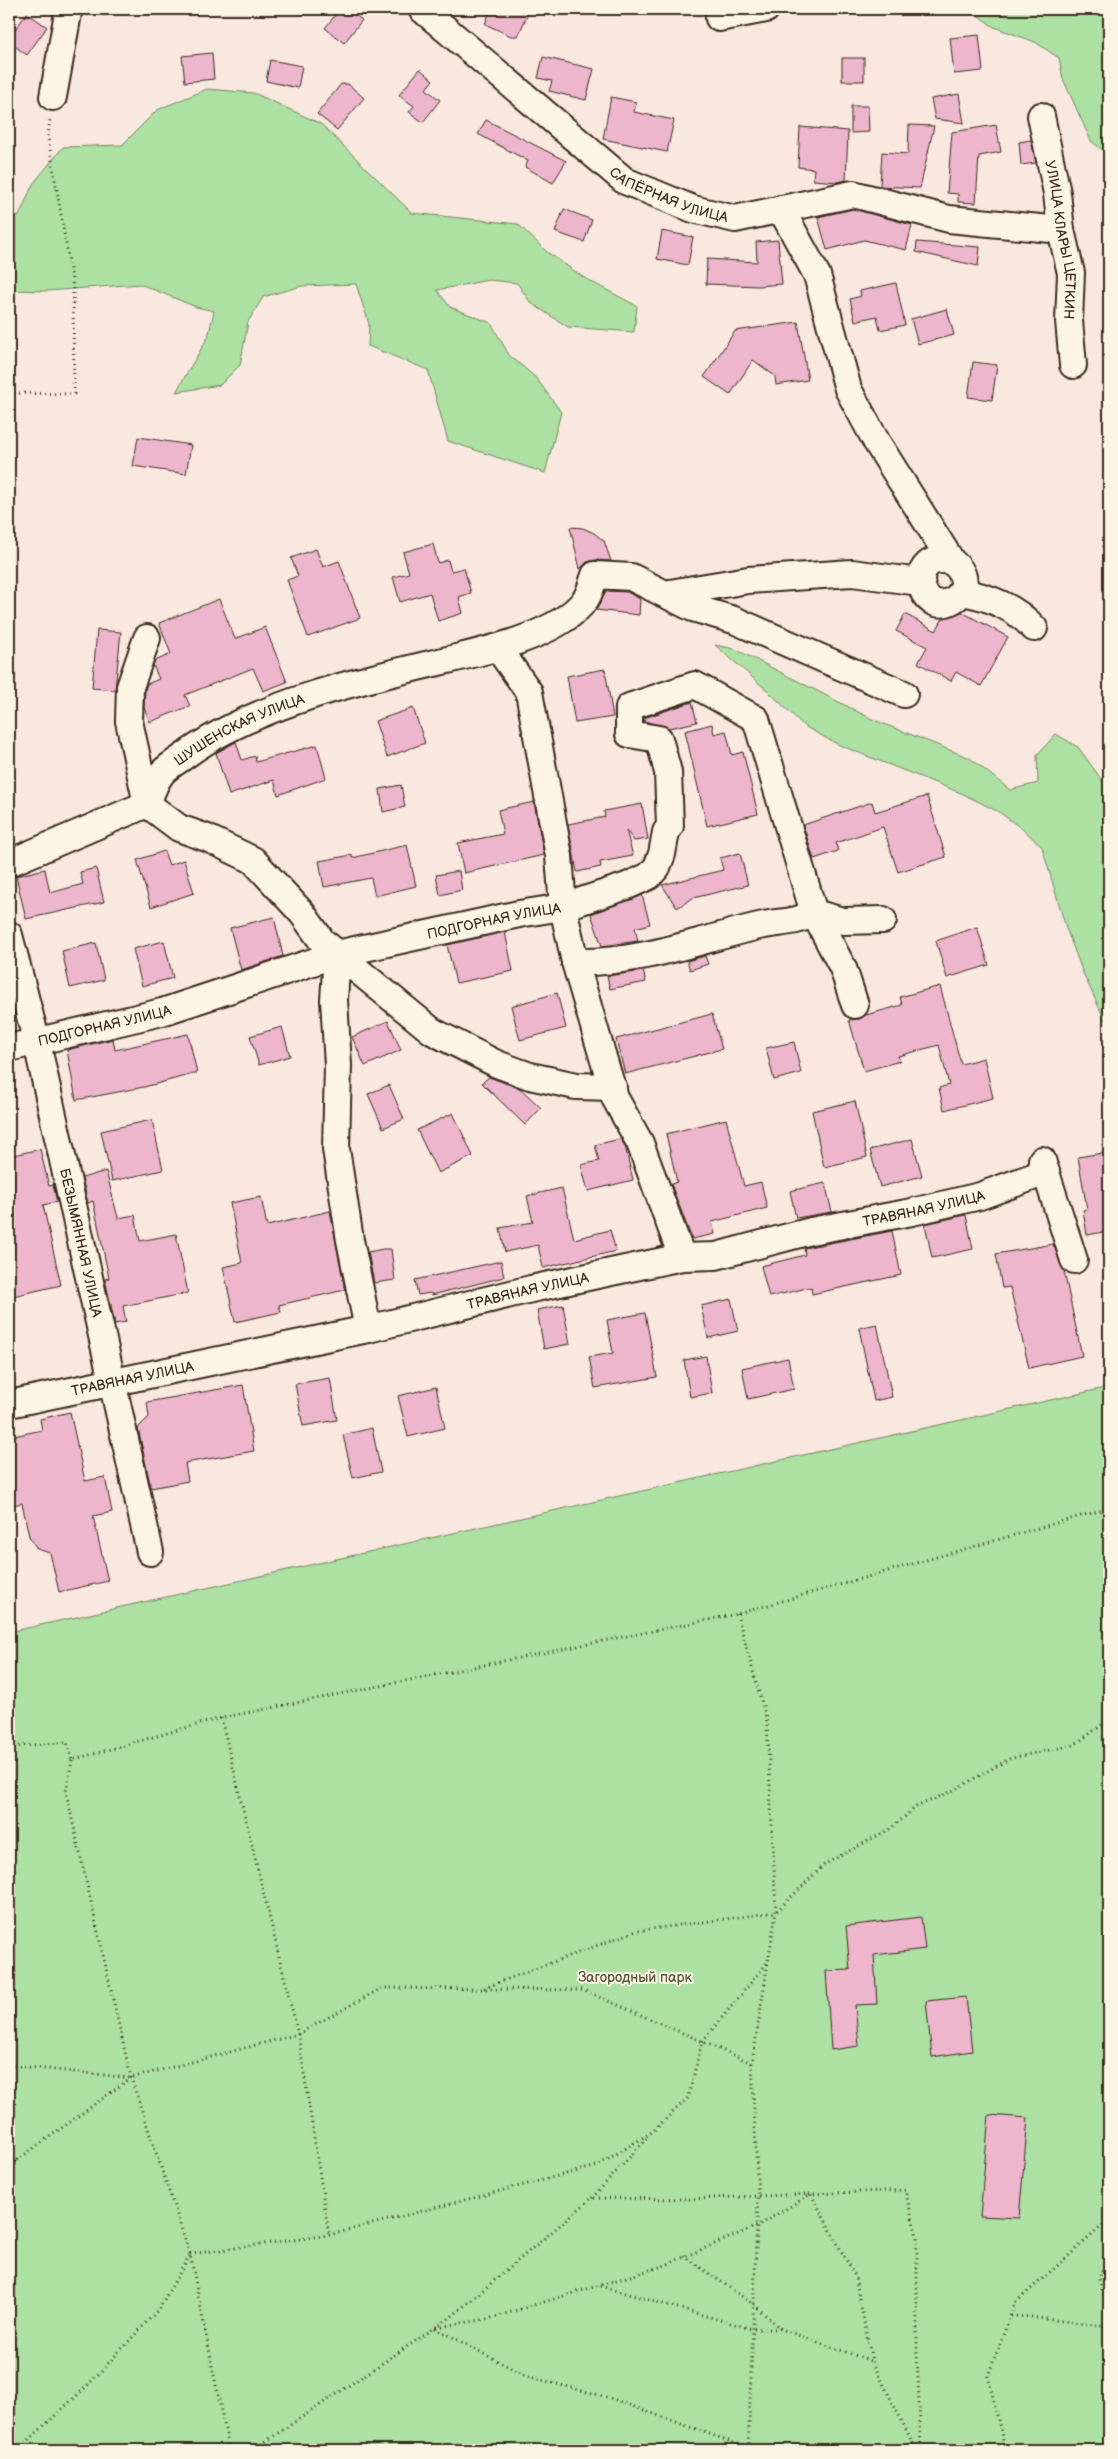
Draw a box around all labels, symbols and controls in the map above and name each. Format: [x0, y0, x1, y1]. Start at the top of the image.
street label: УЛИЦА КЛАРЫ ЦЕТКИН [1042, 159, 1080, 320]
street label: САПЁРНАЯ УЛИЦА [606, 163, 730, 226]
street label: ШУШЕНСКАЯ УЛИЦА [171, 690, 307, 769]
street label: ПОДГОРНАЯ УЛИЦА [425, 899, 563, 942]
street label: ПОДГОРНАЯ УЛИЦА [36, 1001, 174, 1049]
street label: БЕЗЫМЯННАЯ УЛИЦА [57, 1167, 106, 1319]
street label: ТРАВЯНАЯ УЛИЦА [861, 1186, 987, 1230]
street label: ТРАВЯНАЯ УЛИЦА [465, 1268, 591, 1313]
street label: ТРАВЯНАЯ УЛИЦА [70, 1357, 195, 1399]
park label: Загородный парк [578, 1969, 692, 1986]

